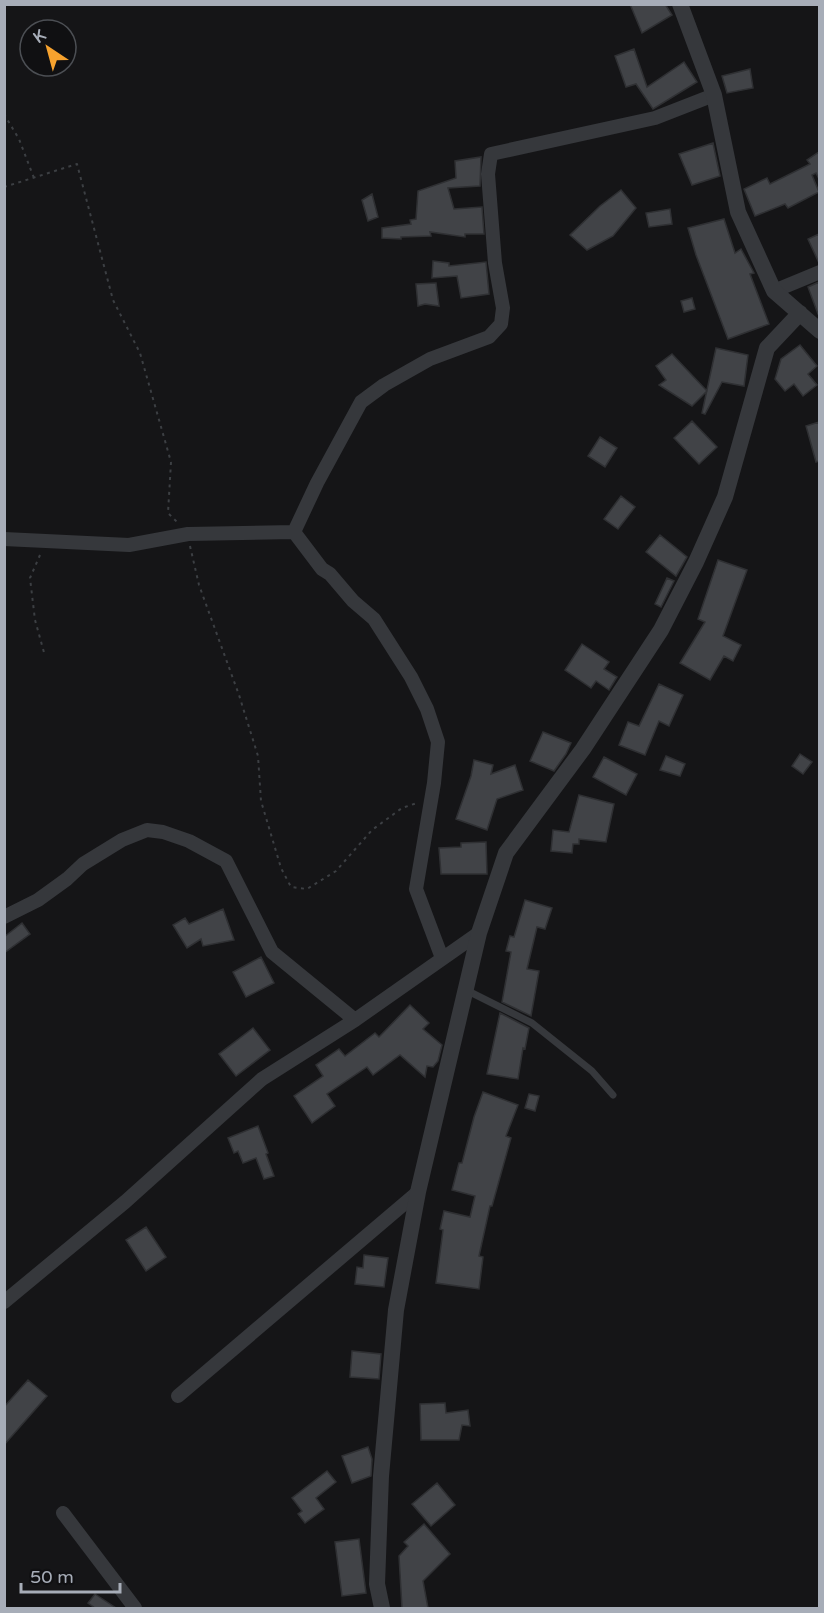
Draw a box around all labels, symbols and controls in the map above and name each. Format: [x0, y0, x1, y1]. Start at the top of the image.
north arrow [18, 18, 78, 78]
text: K [30, 25, 50, 48]
scale bar [21, 1556, 120, 1594]
text: 50 m [30, 1566, 74, 1588]

